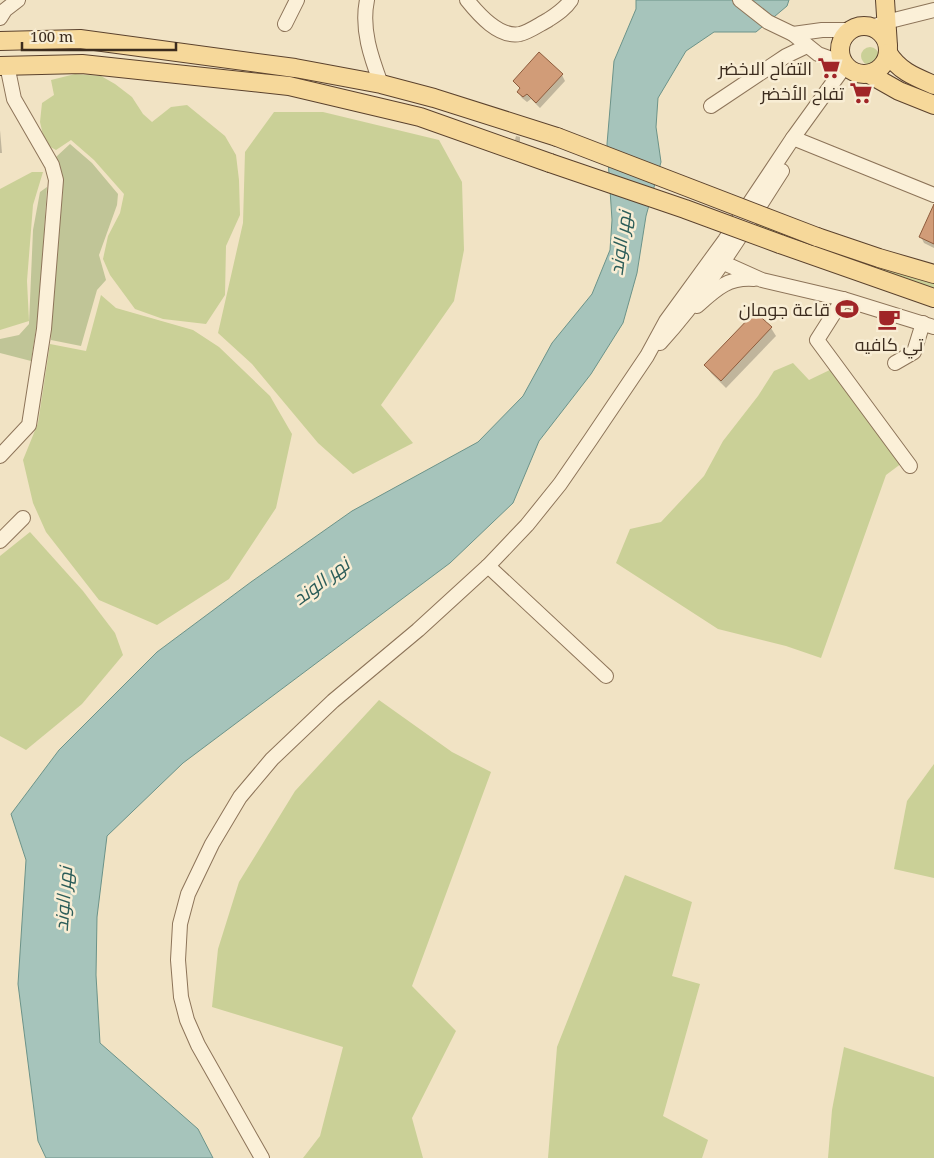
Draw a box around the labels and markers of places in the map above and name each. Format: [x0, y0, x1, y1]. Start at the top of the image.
supermarket icon: التفاح الاخضر [816, 55, 842, 81]
place label: التفاح الاخضر [717, 56, 812, 81]
supermarket icon: تفاح الأخضر [848, 80, 874, 106]
place label: تفاح الأخضر [760, 81, 844, 106]
sports icon: قاعة جومان [834, 296, 860, 322]
place label: قاعة جومان [739, 297, 830, 321]
cafe icon: تي كافيه [876, 306, 902, 332]
place label: تي كافيه [855, 332, 923, 359]

